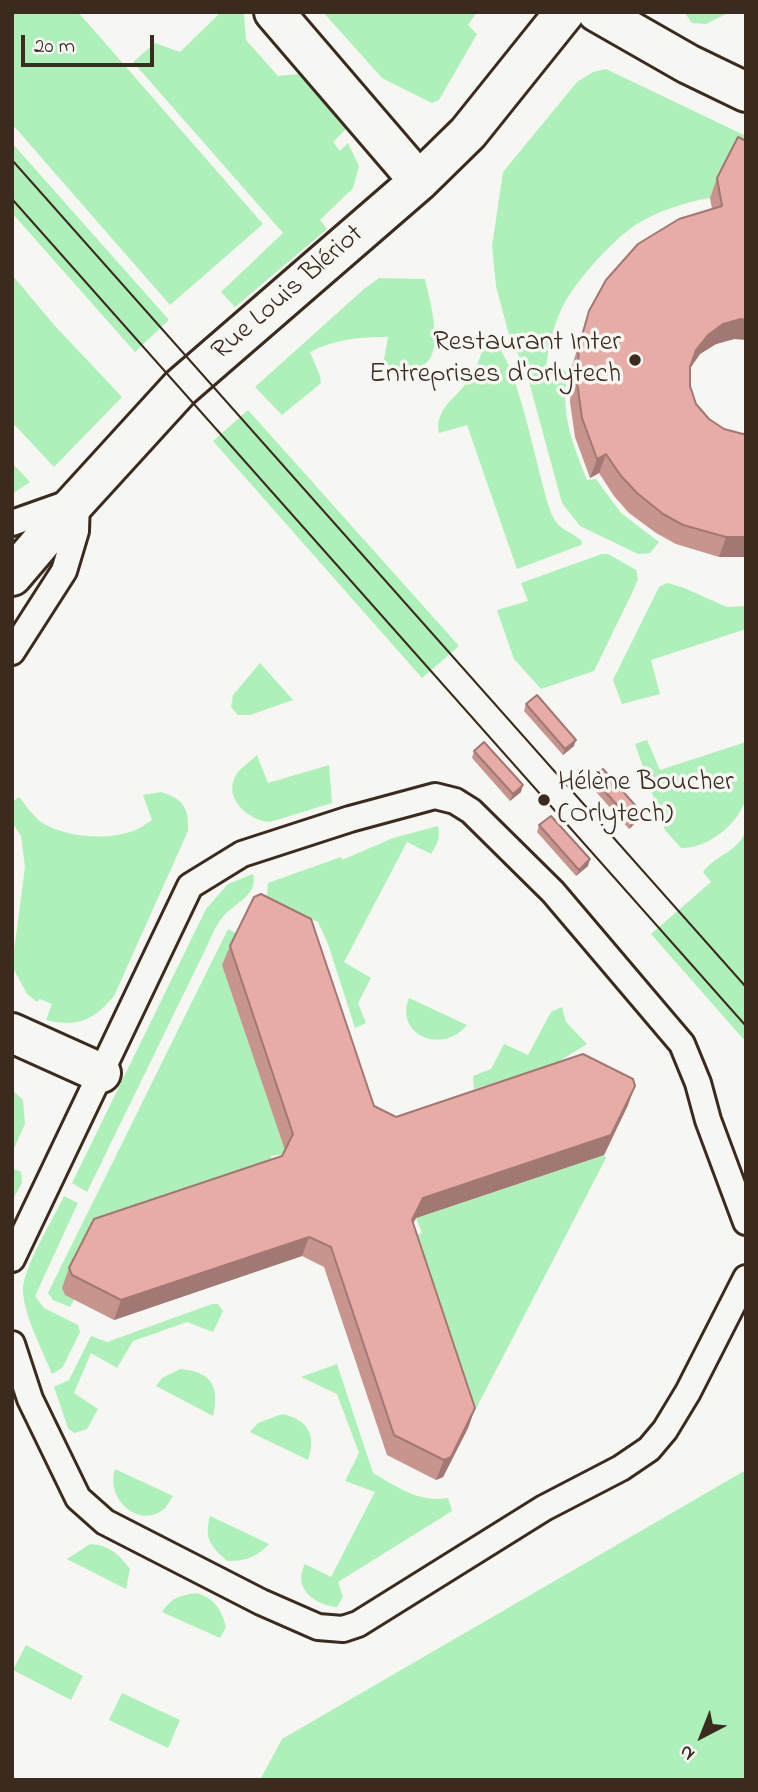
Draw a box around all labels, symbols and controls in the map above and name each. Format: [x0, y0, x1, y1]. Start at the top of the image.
scale bar [24, 21, 158, 65]
text: 20 m [34, 32, 75, 62]
street label: Rue Louis Blériot [206, 219, 372, 369]
place label: Restaurant Inter Entreprises d'Orlytech [369, 327, 621, 393]
marker: Restaurant Inter Entreprises d'Orlytech [627, 352, 643, 368]
place label: Hélène Boucher (Orlytech) [558, 767, 734, 833]
marker: Hélène Boucher (Orlytech) [536, 792, 552, 808]
north arrow [667, 1701, 737, 1771]
text: N [674, 1738, 701, 1766]

